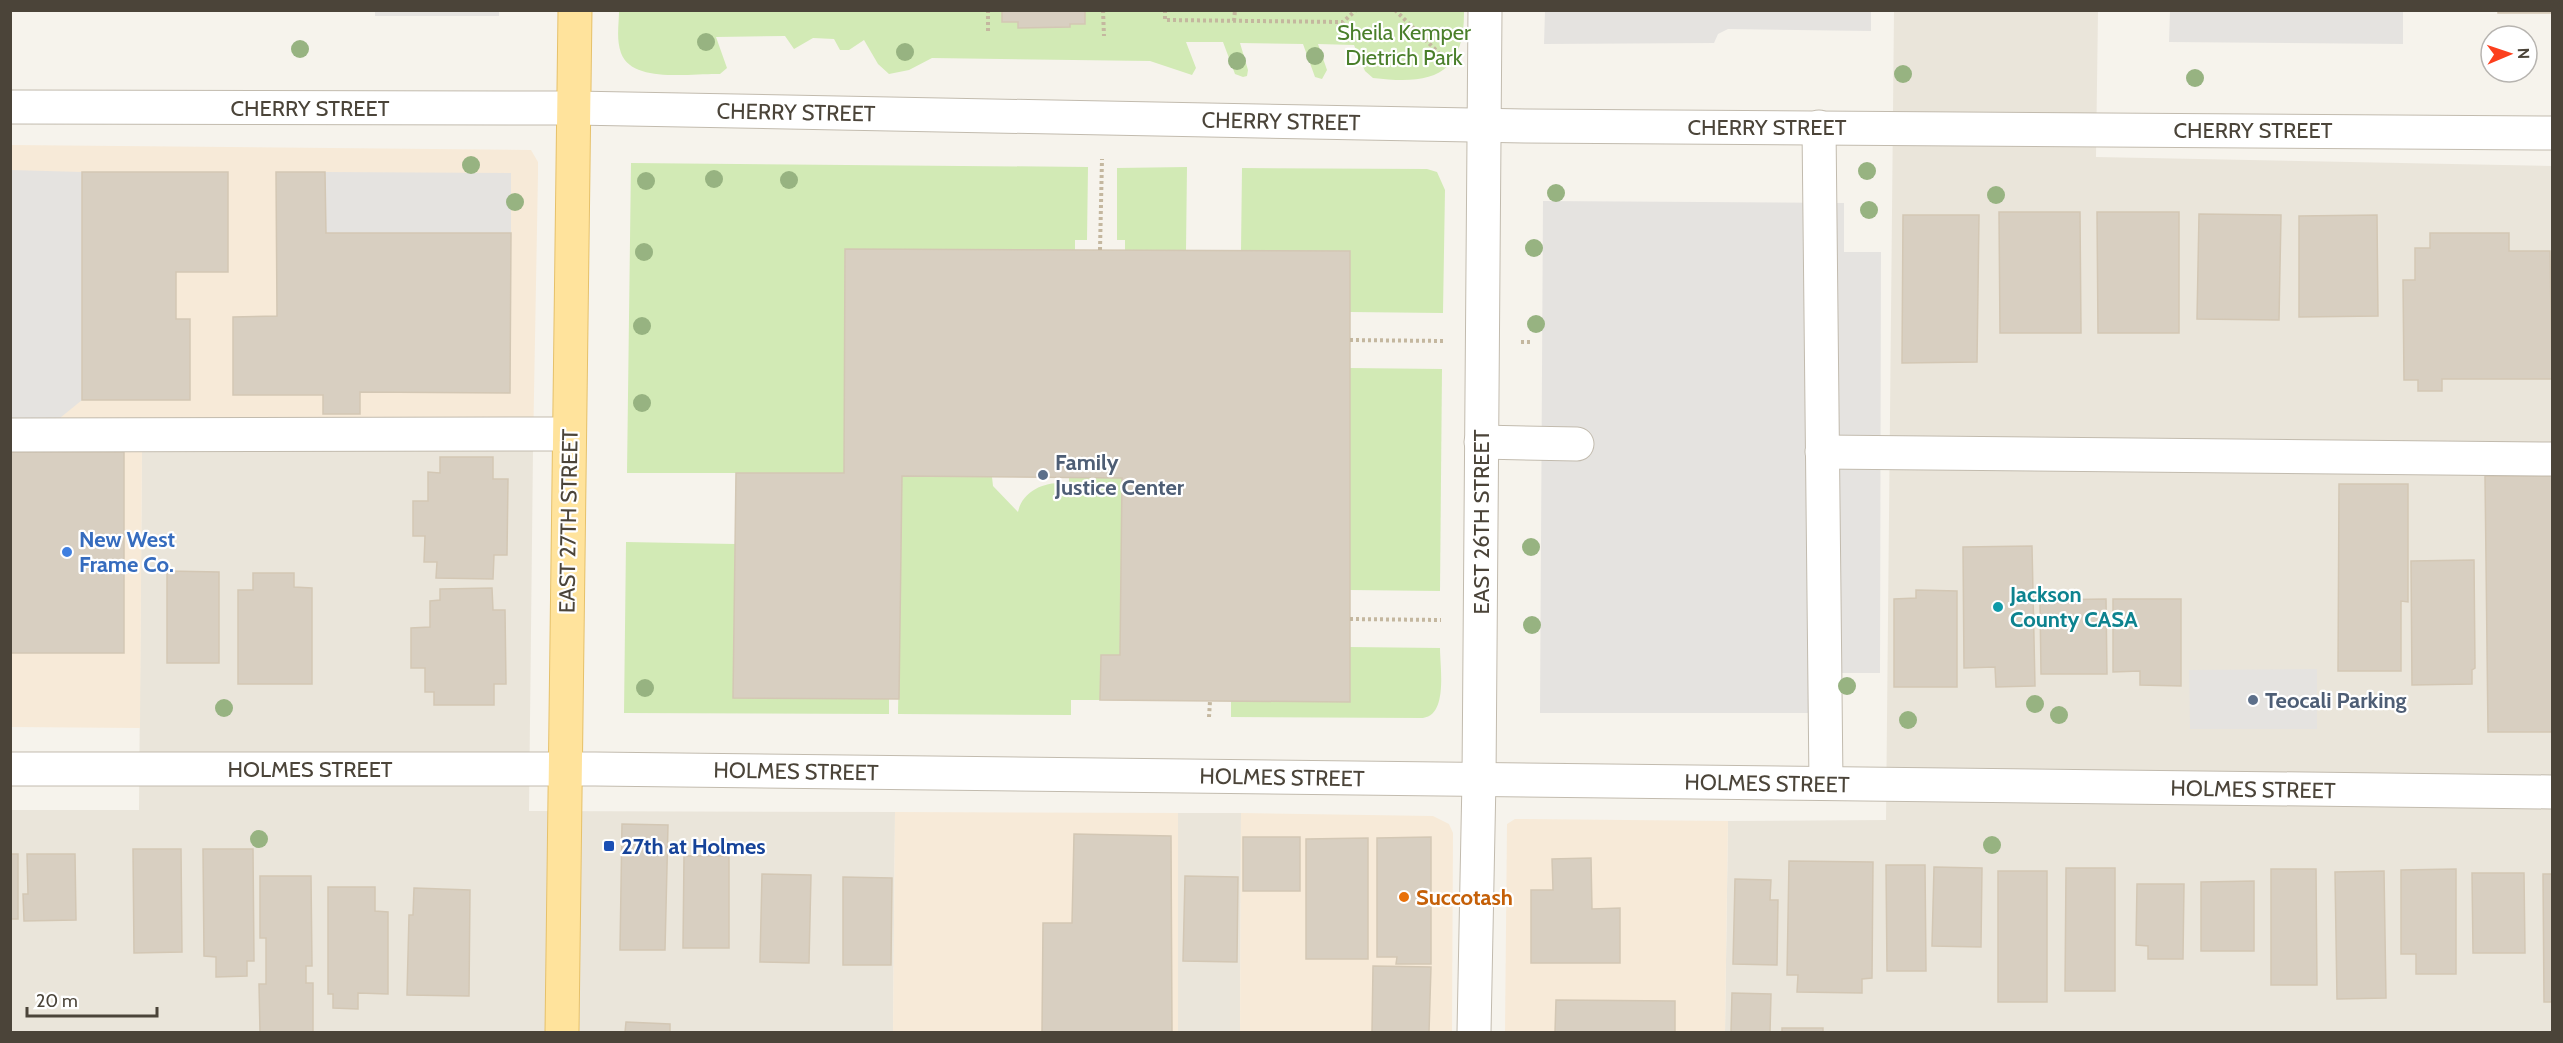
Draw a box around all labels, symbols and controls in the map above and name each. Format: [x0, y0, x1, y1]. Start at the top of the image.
park label: Sheila Kemper Dietrich Park [1337, 19, 1471, 71]
north arrow [2479, 24, 2539, 84]
text: N [2514, 48, 2533, 59]
street label: CHERRY STREET [231, 95, 390, 122]
street label: CHERRY STREET [716, 98, 876, 127]
street label: CHERRY STREET [1201, 107, 1361, 136]
street label: CHERRY STREET [1688, 114, 1847, 141]
street label: CHERRY STREET [2174, 117, 2333, 144]
street label: EAST 27TH STREET [553, 428, 584, 613]
street label: EAST 26TH STREET [1468, 429, 1495, 614]
place label: Family Justice Center [1054, 449, 1185, 501]
marker: Family Justice Center [1036, 468, 1050, 482]
place label: New West Frame Co. [79, 526, 175, 578]
marker: New West Frame Co. [60, 545, 74, 559]
place label: Jackson County CASA [2009, 581, 2138, 633]
marker: Jackson County CASA [1991, 600, 2005, 614]
place label: Teocali Parking [2265, 687, 2407, 714]
marker: Teocali Parking [2246, 693, 2260, 707]
street label: HOLMES STREET [227, 756, 393, 783]
street label: HOLMES STREET [713, 757, 879, 786]
street label: HOLMES STREET [1199, 763, 1365, 792]
street label: HOLMES STREET [1684, 769, 1850, 798]
street label: HOLMES STREET [2170, 775, 2336, 804]
place label: 27th at Holmes [621, 833, 766, 860]
marker: 27th at Holmes [602, 839, 616, 853]
place label: Succotash [1416, 884, 1513, 911]
marker: Succotash [1397, 890, 1411, 904]
scale bar [27, 980, 158, 1018]
text: 20 m [36, 990, 78, 1012]

